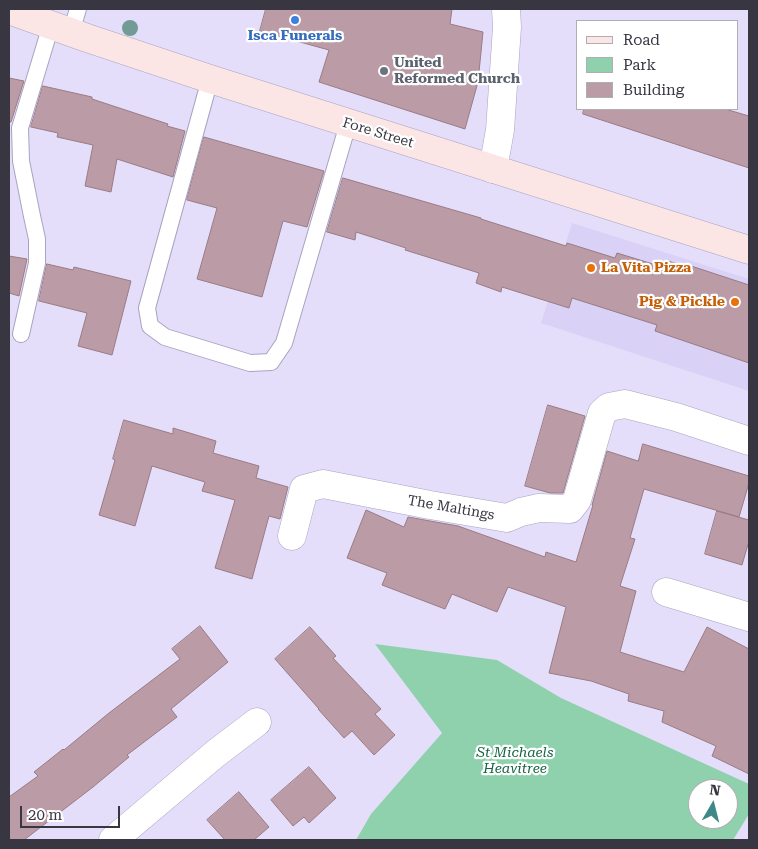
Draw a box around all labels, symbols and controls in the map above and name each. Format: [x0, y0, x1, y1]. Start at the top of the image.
marker: Isca Funerals [289, 14, 301, 26]
legend [576, 20, 738, 110]
place label: Isca Funerals [248, 28, 342, 44]
text: Road [623, 31, 660, 49]
place label: United Reformed Church [394, 55, 520, 88]
text: Park [623, 56, 656, 74]
marker: United Reformed Church [378, 65, 390, 77]
text: Building [623, 81, 684, 99]
street label: Fore Street [340, 114, 416, 152]
place label: La Vita Pizza [601, 260, 691, 276]
marker: La Vita Pizza [585, 262, 597, 274]
place label: Pig & Pickle [639, 294, 725, 310]
marker: Pig & Pickle [729, 296, 741, 308]
street label: The Maltings [406, 492, 496, 524]
park label: St Michaels Heavitree [477, 745, 553, 778]
north arrow [688, 779, 738, 829]
text: N [708, 781, 721, 799]
scale bar [22, 796, 122, 828]
text: 20 m [28, 806, 62, 824]

